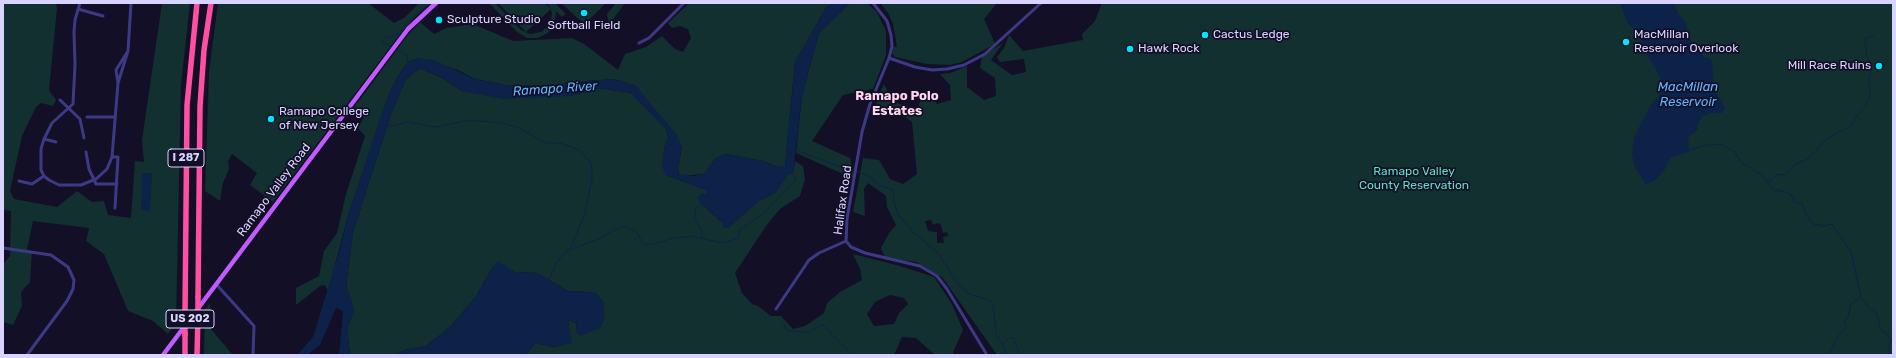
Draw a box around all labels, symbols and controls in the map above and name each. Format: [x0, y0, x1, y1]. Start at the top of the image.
marker: Softball Field [579, 8, 589, 18]
place label: Sculpture Studio [447, 13, 541, 27]
marker: Sculpture Studio [434, 15, 444, 25]
place label: Softball Field [548, 19, 620, 33]
place label: Cactus Ledge [1213, 28, 1290, 42]
place label: MacMillan Reservoir Overlook [1634, 28, 1738, 56]
marker: Cactus Ledge [1200, 30, 1210, 40]
marker: MacMillan Reservoir Overlook [1621, 37, 1631, 47]
place label: Hawk Rock [1138, 42, 1199, 56]
marker: Hawk Rock [1125, 44, 1135, 54]
place label: Mill Race Ruins [1788, 59, 1871, 73]
marker: Mill Race Ruins [1874, 61, 1884, 71]
water label: Ramapo River [512, 78, 598, 100]
water label: MacMillan Reservoir [1658, 79, 1718, 110]
district label: Ramapo Polo Estates [855, 88, 939, 119]
place label: Ramapo College of New Jersey [279, 105, 369, 133]
marker: Ramapo College of New Jersey [266, 114, 276, 124]
street label: Ramapo Valley Road [234, 141, 314, 239]
road number: I 287 [168, 149, 204, 167]
street label: Halifax Road [831, 164, 855, 236]
park label: Ramapo Valley County Reservation [1359, 165, 1469, 193]
road number: US 202 [166, 310, 214, 328]

